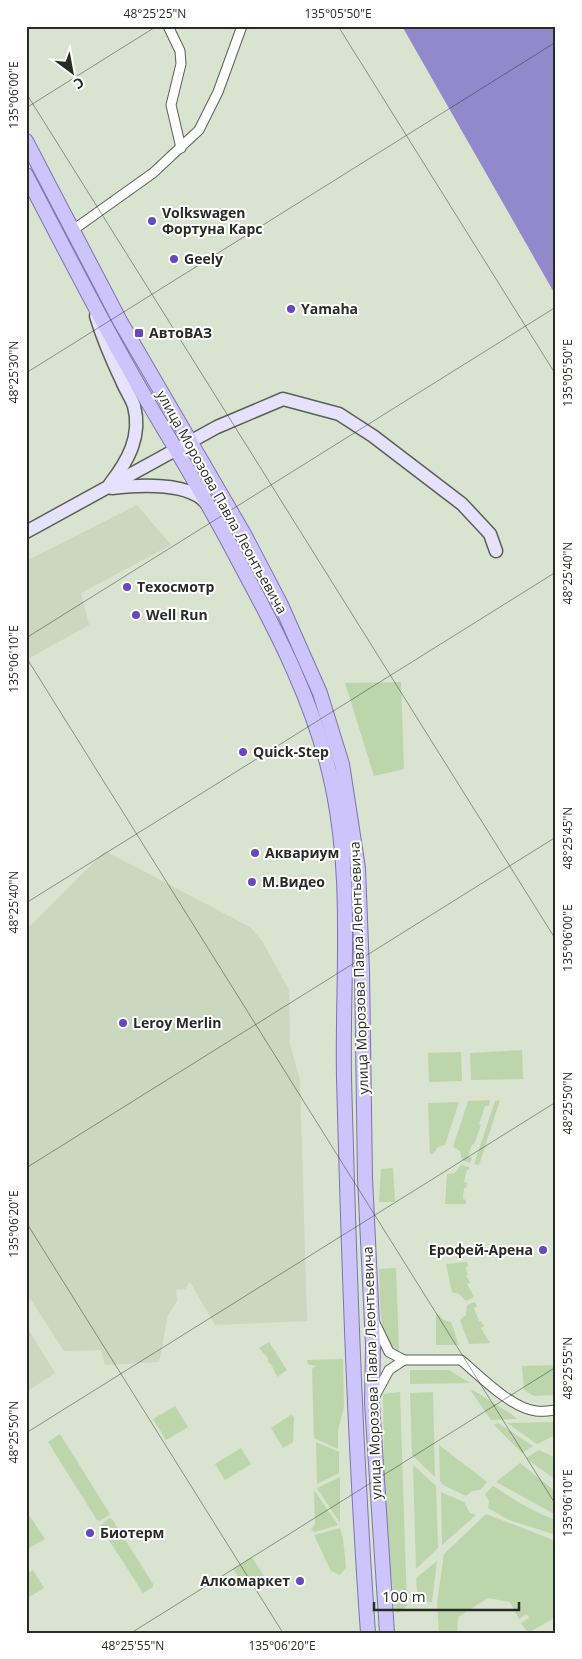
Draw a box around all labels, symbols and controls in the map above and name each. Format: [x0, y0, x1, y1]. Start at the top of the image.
text: 48°25'25"N [124, 5, 186, 22]
text: 135°05'50"E [304, 5, 372, 22]
north arrow [48, 48, 98, 98]
text: 135°06'00"E [5, 61, 22, 129]
text: С [70, 73, 88, 94]
place label: Volkswagen Фортуна Карс [162, 203, 263, 238]
marker: Volkswagen Фортуна Карс [146, 215, 158, 227]
place label: Geely [184, 249, 223, 268]
marker: Geely [168, 253, 180, 265]
place label: Yamaha [301, 299, 358, 318]
marker: Yamaha [285, 303, 297, 315]
place label: АвтоВАЗ [149, 323, 212, 342]
marker: АвтоВАЗ [133, 327, 145, 339]
text: 135°05'50"E [559, 339, 576, 407]
text: 48°25'30"N [5, 341, 22, 403]
street label: улица Морозова Павла Леонтьевича [153, 386, 292, 617]
text: 48°25'40"N [559, 542, 576, 604]
place label: Техосмотр [137, 577, 215, 596]
marker: Техосмотр [121, 581, 133, 593]
place label: Well Run [146, 605, 208, 624]
marker: Well Run [130, 609, 142, 621]
text: 135°06'10"E [5, 625, 22, 693]
place label: Quick-Step [253, 742, 329, 761]
marker: Quick-Step [237, 746, 249, 758]
text: 48°25'45"N [559, 807, 576, 869]
street label: улица Морозова Павла Леонтьевича [345, 841, 372, 1095]
place label: Аквариум [265, 843, 339, 862]
marker: Аквариум [249, 847, 261, 859]
text: 48°25'40"N [5, 871, 22, 933]
place label: М.Видео [262, 872, 325, 891]
marker: М.Видео [246, 876, 258, 888]
text: 135°06'00"E [559, 904, 576, 972]
place label: Leroy Merlin [133, 1013, 221, 1032]
marker: Leroy Merlin [117, 1017, 129, 1029]
text: 48°25'50"N [559, 1072, 576, 1134]
text: 135°06'20"E [5, 1190, 22, 1258]
place label: Ерофей-Арена [429, 1240, 533, 1259]
marker: Ерофей-Арена [537, 1244, 549, 1256]
street label: улица Морозова Павла Леонтьевича [358, 1246, 385, 1500]
text: 48°25'55"N [559, 1337, 576, 1399]
text: 48°25'50"N [5, 1401, 22, 1463]
text: 135°06'10"E [559, 1469, 576, 1537]
place label: Биотерм [100, 1523, 164, 1542]
marker: Биотерм [84, 1527, 96, 1539]
place label: Алкомаркет [200, 1571, 290, 1590]
marker: Алкомаркет [294, 1575, 306, 1587]
scale bar [374, 1579, 520, 1611]
text: 100 m [382, 1586, 426, 1606]
text: 48°25'55"N [102, 1637, 164, 1654]
text: 135°06'20"E [248, 1637, 316, 1654]

